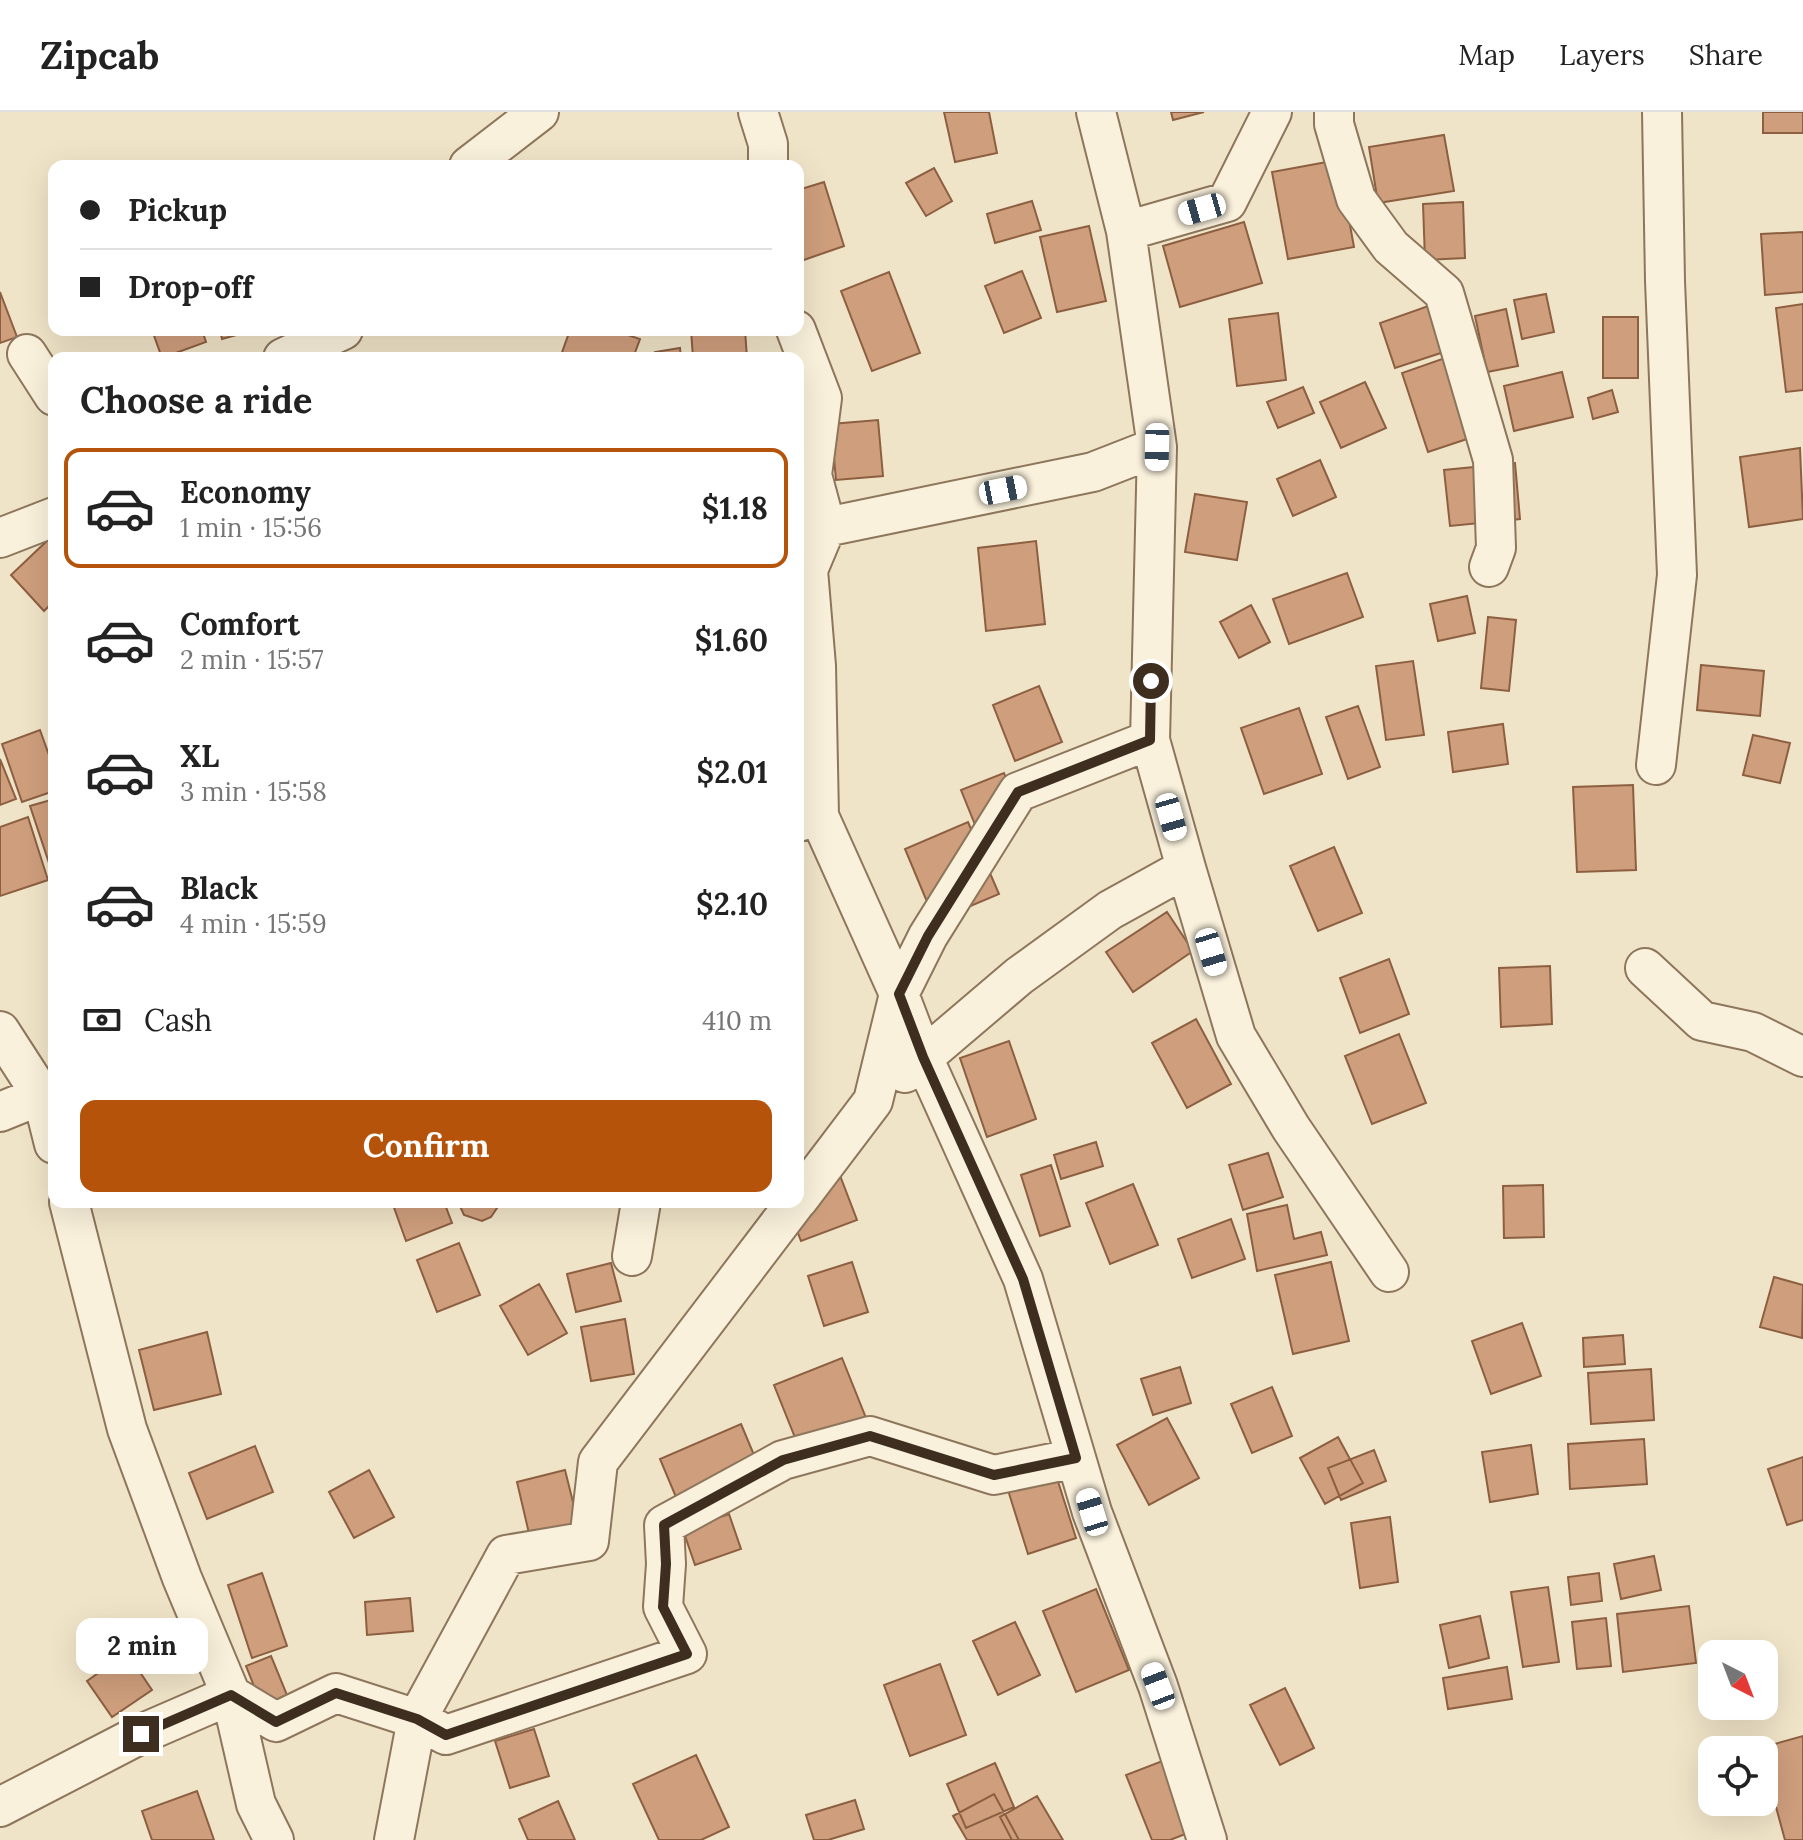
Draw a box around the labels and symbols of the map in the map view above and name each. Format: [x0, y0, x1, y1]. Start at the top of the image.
car [1176, 191, 1228, 227]
car [1145, 423, 1169, 471]
car [977, 474, 1029, 506]
route start [1133, 663, 1169, 699]
car [1153, 791, 1189, 843]
car [1193, 926, 1229, 978]
car [1074, 1486, 1110, 1538]
callout: 2 min [75, 1618, 207, 1674]
north arrow [1698, 1640, 1778, 1720]
car [1138, 1659, 1178, 1713]
route end [123, 1716, 159, 1752]

